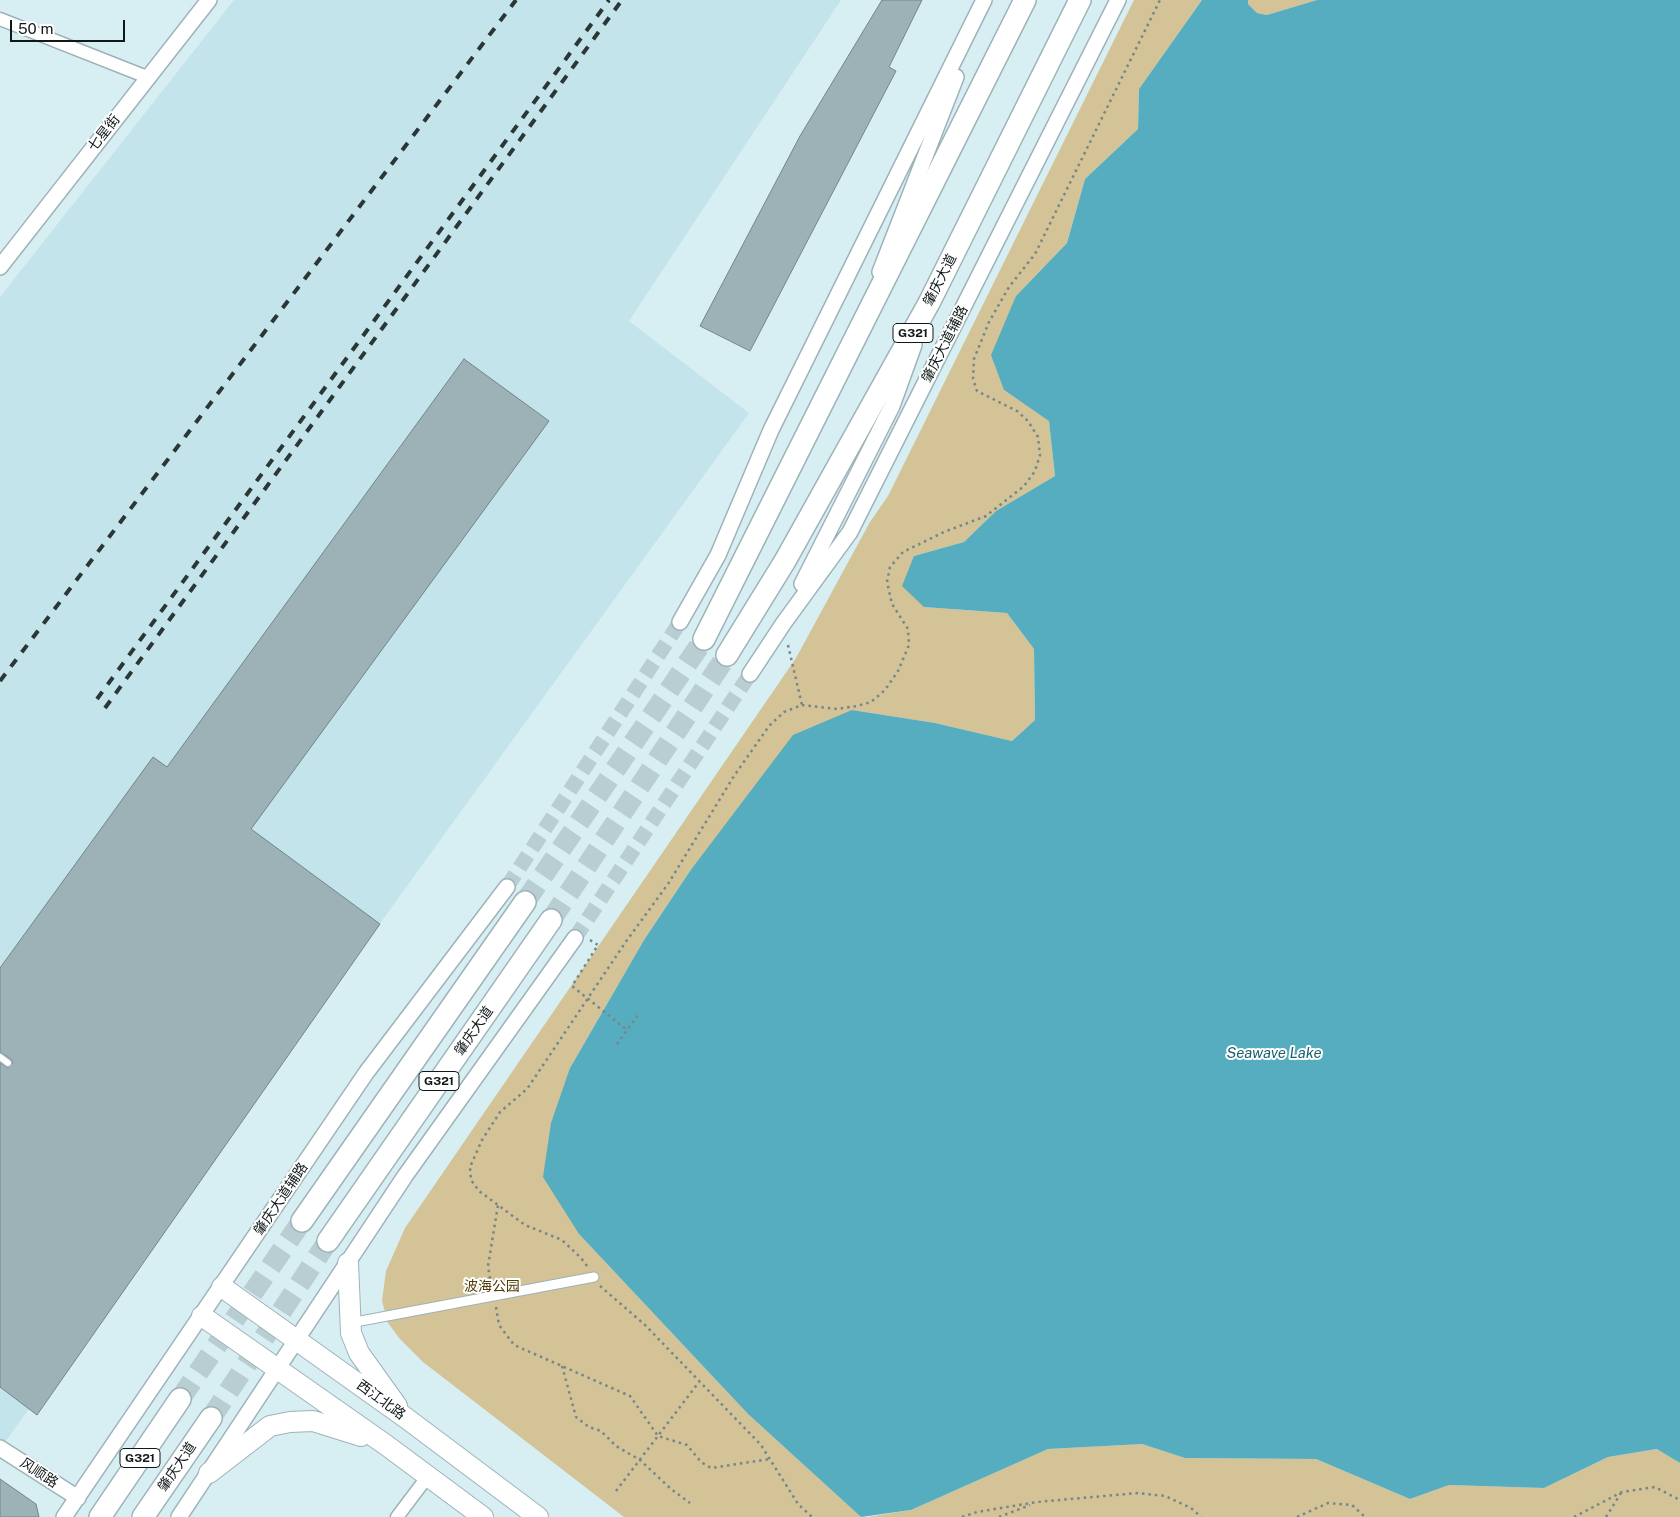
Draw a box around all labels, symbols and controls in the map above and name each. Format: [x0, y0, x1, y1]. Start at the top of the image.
scale bar [12, 10, 128, 42]
text: 50 m [18, 20, 53, 37]
street label: 七星街 [84, 111, 124, 155]
street label: 肇庆大道 [920, 251, 960, 309]
street label: 肇庆大道辅路 [918, 303, 972, 385]
road number: G321 [893, 323, 933, 342]
street label: 肇庆大道 [451, 1003, 497, 1059]
water label: Seawave Lake [1226, 1044, 1322, 1062]
road number: G321 [419, 1072, 459, 1090]
street label: 肇庆大道辅路 [251, 1159, 311, 1239]
park label: 波海公园 [464, 1279, 520, 1295]
street label: 西江北路 [353, 1377, 409, 1423]
street label: 肇庆大道 [154, 1439, 200, 1495]
road number: G321 [120, 1449, 160, 1468]
street label: 风顺路 [17, 1455, 61, 1491]

